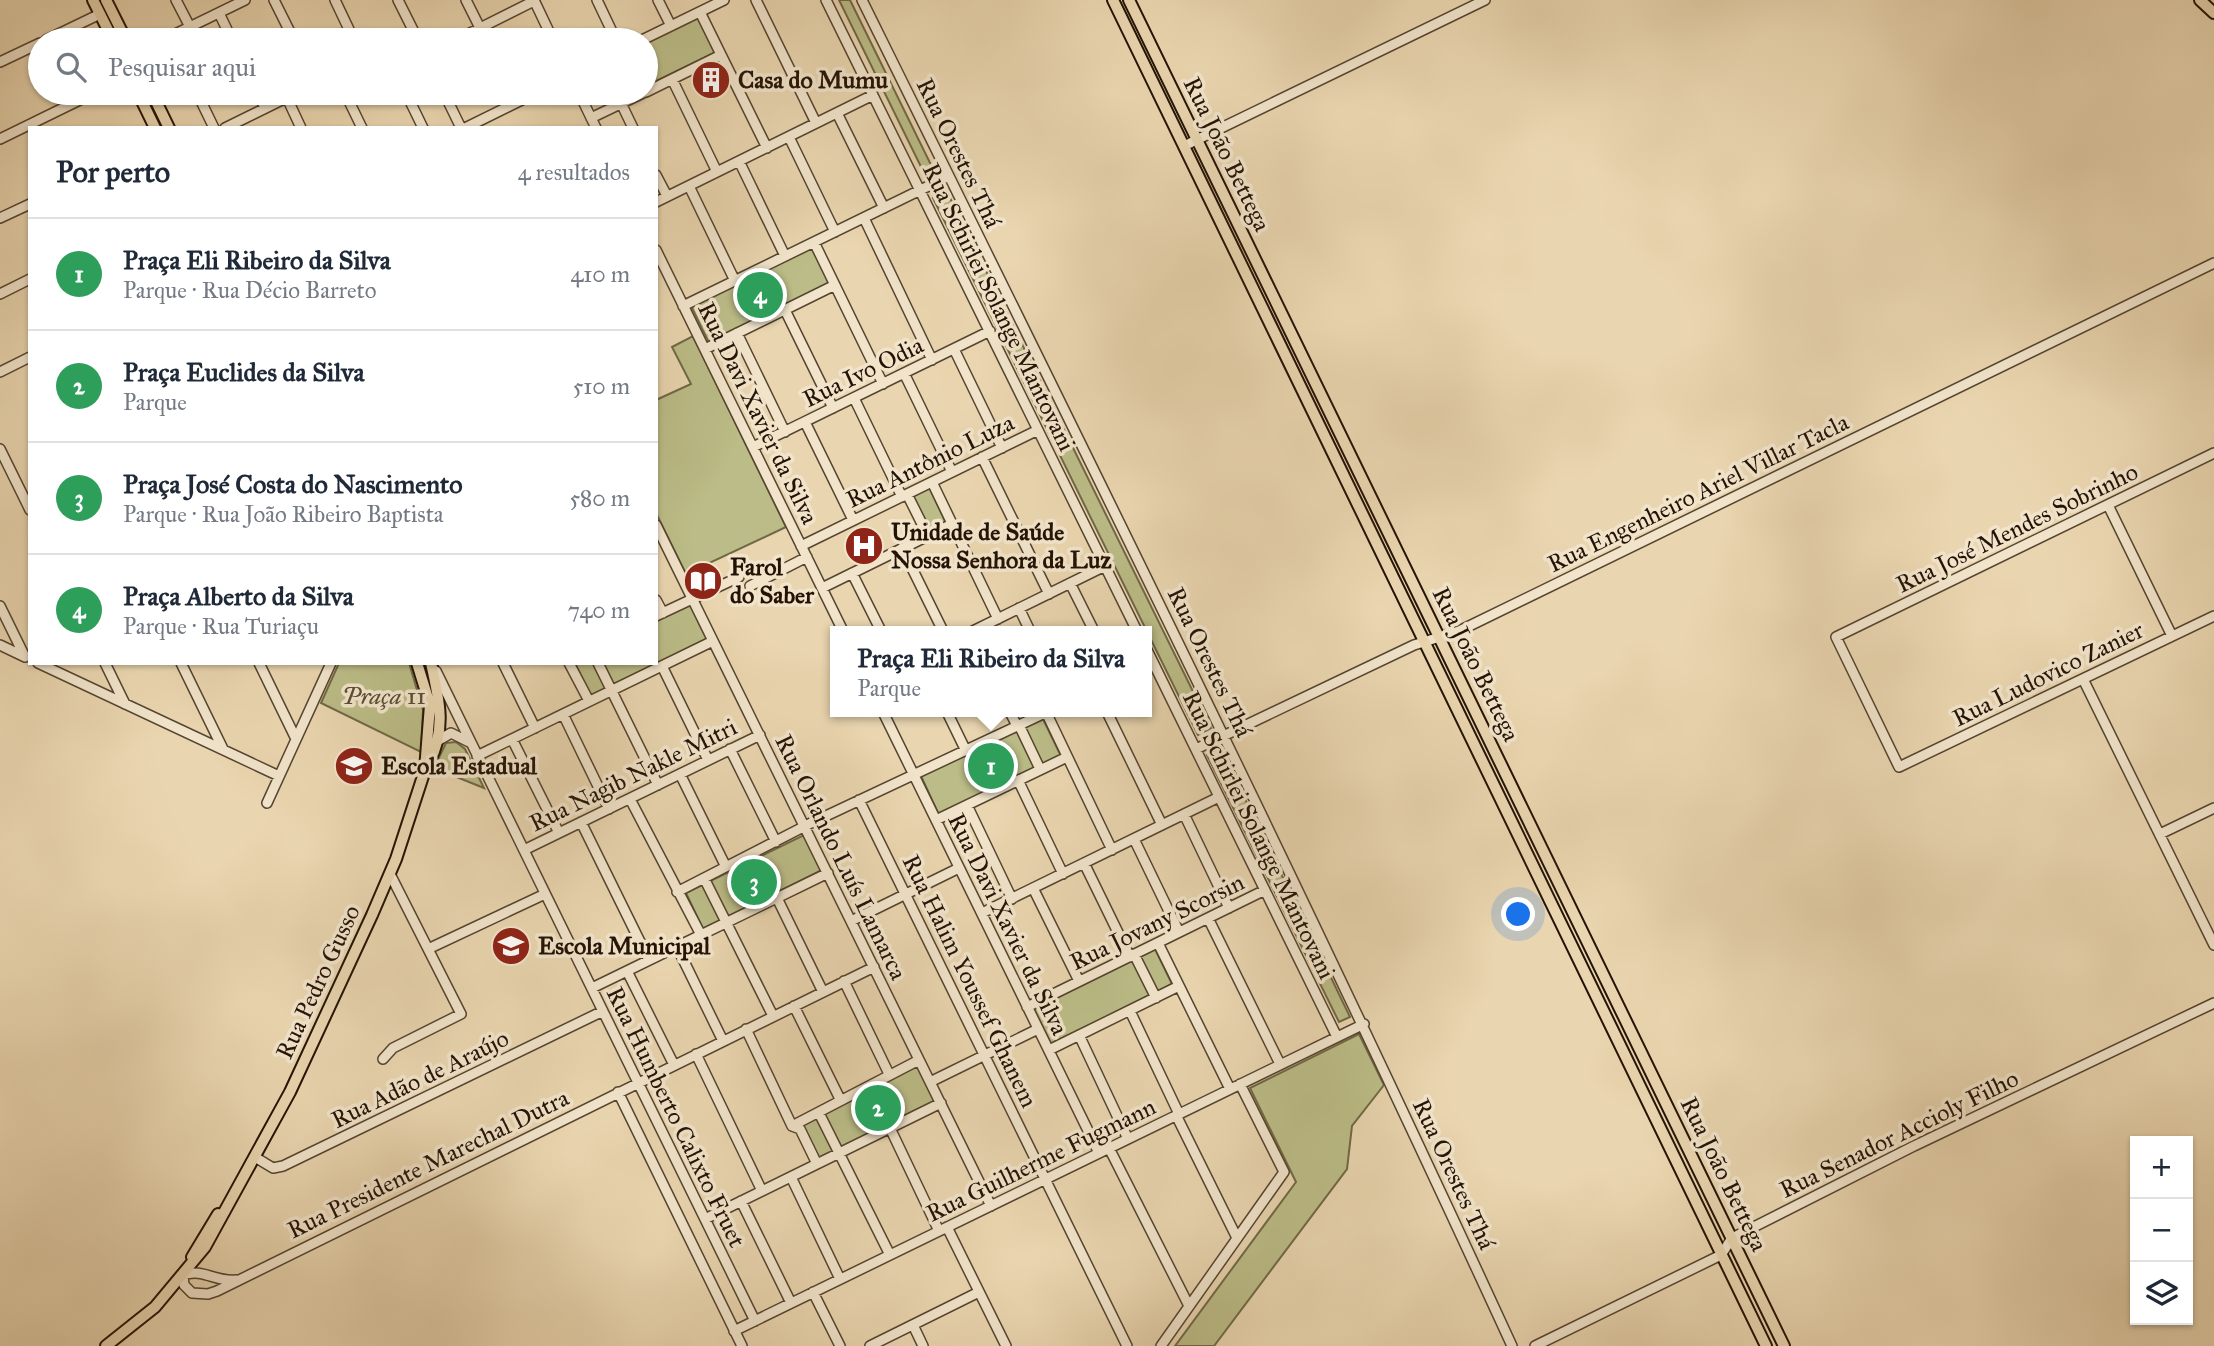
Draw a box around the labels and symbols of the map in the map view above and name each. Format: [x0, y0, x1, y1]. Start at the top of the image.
building icon: Casa do Mumu [690, 59, 732, 101]
place label: Casa do Mumu [738, 65, 888, 95]
street label: Rua João Bettega [1177, 72, 1278, 237]
street label: Rua Orestes Thá [910, 73, 1009, 234]
street label: Rua Schirlei Solange Mantovani [916, 158, 1082, 456]
pin: 4 [737, 269, 783, 321]
street label: Rua Davi Xavier da Silva [691, 297, 825, 530]
street label: Rua Ivo Odia [798, 330, 929, 414]
street label: Rua Antônio Luza [841, 407, 1020, 515]
street label: Rua Engenheiro Ariel Villar Tacla [1543, 407, 1854, 579]
street label: Rua José Mendes Sobrinho [1891, 456, 2143, 600]
place label: Unidade de Saúde Nossa Senhora da Luz [891, 517, 1112, 575]
hospital icon: Unidade de Saúde Nossa Senhora da Luz [843, 525, 885, 567]
place label: Farol do Saber [730, 552, 815, 610]
library icon: Farol do Saber [682, 560, 724, 602]
street label: Rua Orestes Thá [1161, 582, 1260, 743]
street label: Rua João Bettega [1426, 582, 1527, 747]
street label: Rua Ludovico Zanier [1948, 615, 2148, 733]
park label: Praça 11 [342, 681, 426, 711]
street label: Rua Schirlei Solange Mantovani [1176, 686, 1342, 984]
street label: Rua Nagib Nakle Mitri [524, 712, 742, 838]
street label: Rua Orlando Luís Lamarca [768, 729, 914, 985]
pin: 1 [968, 740, 1014, 792]
school or university icon: Escola Estadual [333, 745, 375, 787]
place label: Escola Estadual [381, 751, 538, 781]
street label: Rua Davi Xavier da Silva [941, 808, 1075, 1041]
street label: Rua Halim Youssef Ghanem [896, 850, 1044, 1112]
pin: 3 [731, 856, 777, 908]
street label: Rua Jovany Scorsin [1065, 867, 1249, 977]
your location [1501, 897, 1535, 931]
street label: Rua Pedro Gusso [269, 900, 367, 1064]
school or university icon: Escola Municipal [490, 925, 532, 967]
place label: Escola Municipal [538, 931, 711, 961]
street label: Rua Humberto Calixto Fruet [600, 982, 752, 1253]
street label: Rua Adão de Araújo [326, 1023, 514, 1135]
street label: Rua Senador Accioly Filho [1775, 1063, 2023, 1205]
street label: Rua Presidente Marechal Dutra [282, 1082, 574, 1245]
pin: 2 [855, 1082, 901, 1134]
street label: Rua Guilherme Fugmann [921, 1091, 1161, 1229]
street label: Rua João Bettega [1674, 1092, 1775, 1257]
street label: Rua Orestes Thá [1406, 1094, 1502, 1255]

